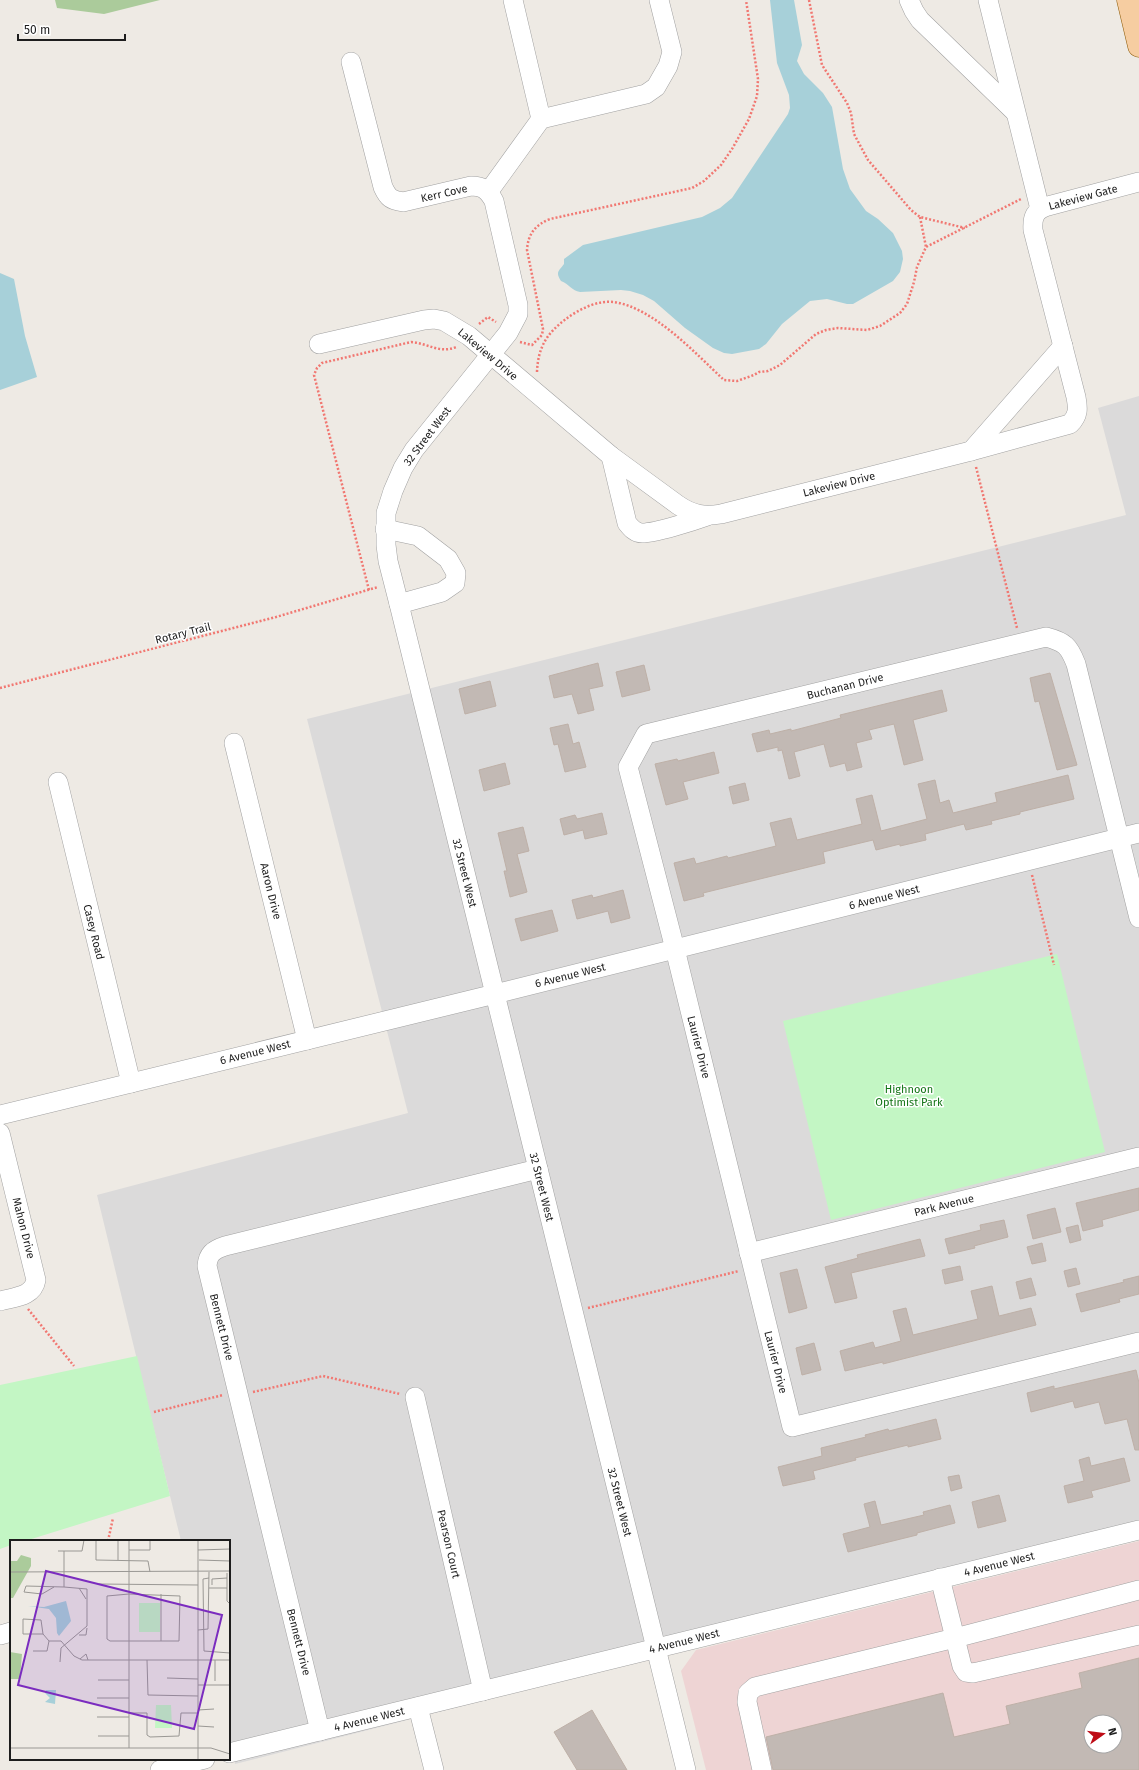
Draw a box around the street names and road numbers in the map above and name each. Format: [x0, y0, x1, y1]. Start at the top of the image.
street label: Kerr Cove [420, 182, 469, 205]
street label: Lakeview Gate [1047, 182, 1119, 213]
street label: Lakeview Drive [455, 326, 520, 383]
street label: 32 Street West [401, 404, 454, 468]
street label: Lakeview Drive [802, 469, 877, 500]
street label: Rotary Trail [154, 620, 212, 647]
street label: Buchanan Drive [806, 671, 885, 702]
street label: 32 Street West [450, 837, 479, 909]
street label: Aaron Drive [257, 862, 284, 921]
street label: 6 Avenue West [847, 882, 921, 913]
street label: Casey Road [80, 903, 107, 961]
street label: 6 Avenue West [533, 960, 607, 991]
street label: Laurier Drive [684, 1014, 713, 1080]
street label: 6 Avenue West [218, 1037, 292, 1068]
street label: 32 Street West [527, 1151, 556, 1223]
street label: Park Avenue [913, 1192, 975, 1219]
street label: Mahon Drive [10, 1196, 37, 1260]
street label: Bennett Drive [207, 1292, 236, 1362]
street label: Laurier Drive [761, 1329, 790, 1395]
street label: 32 Street West [605, 1466, 634, 1538]
street label: Pearson Court [434, 1509, 463, 1580]
street label: 4 Avenue West [962, 1549, 1036, 1580]
street label: Bennett Drive [284, 1607, 313, 1677]
street label: 4 Avenue West [647, 1626, 721, 1657]
street label: 4 Avenue West [332, 1704, 406, 1735]

